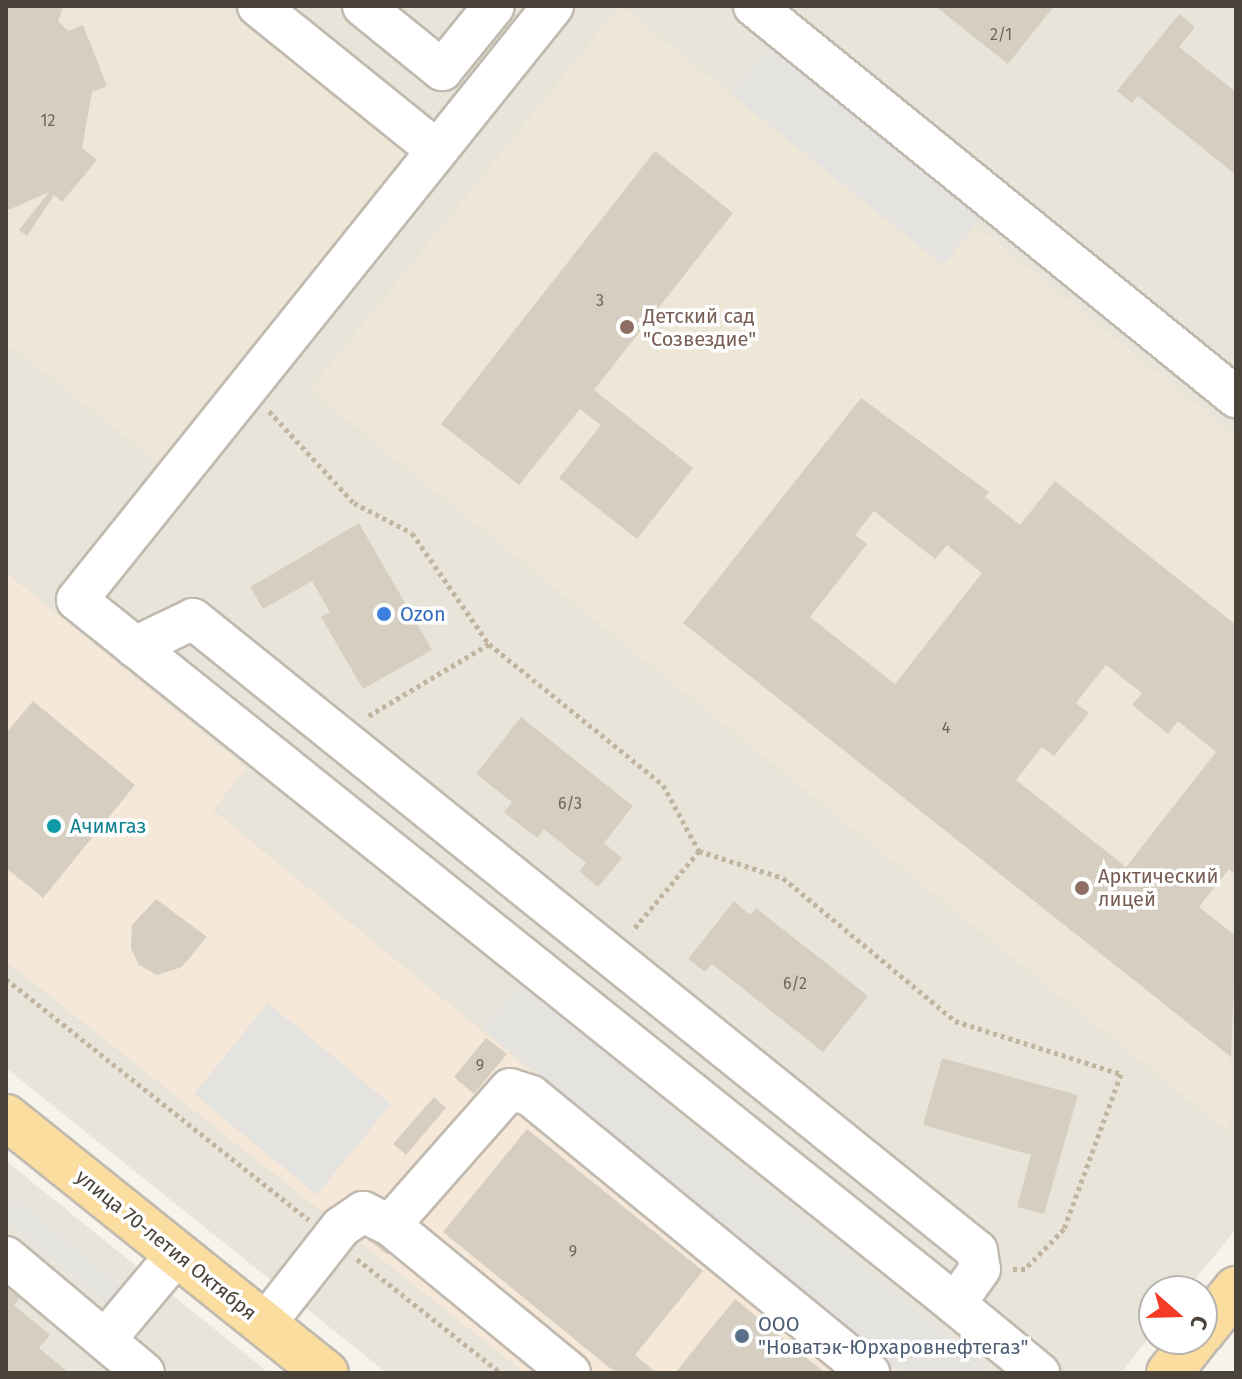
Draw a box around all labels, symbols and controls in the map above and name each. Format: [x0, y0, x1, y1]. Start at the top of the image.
house number: 2/1 [990, 25, 1012, 45]
house number: 12 [41, 111, 55, 131]
house number: 3 [596, 291, 604, 311]
place label: Детский сад "Созвездие" [643, 304, 756, 351]
marker: Детский сад "Созвездие" [618, 318, 636, 336]
place label: Ozon [400, 602, 446, 626]
marker: Ozon [375, 605, 393, 623]
house number: 4 [942, 718, 950, 738]
house number: 6/3 [558, 794, 582, 814]
place label: Ачимгаз [70, 814, 147, 838]
marker: Ачимгаз [45, 817, 63, 835]
place label: Арктический лицей [1098, 864, 1219, 911]
marker: Арктический лицей [1073, 879, 1091, 897]
house number: 6/2 [783, 974, 807, 994]
house number: 9 [476, 1056, 484, 1076]
street label: улица 70-летия Октября [71, 1165, 261, 1325]
house number: 9 [569, 1242, 577, 1262]
north arrow [1138, 1275, 1218, 1355]
place label: ООО "Новатэк-Юрхаровнефтегаз" [758, 1312, 1028, 1359]
text: С [1184, 1312, 1214, 1333]
marker: ООО "Новатэк-Юрхаровнефтегаз" [733, 1327, 751, 1345]

